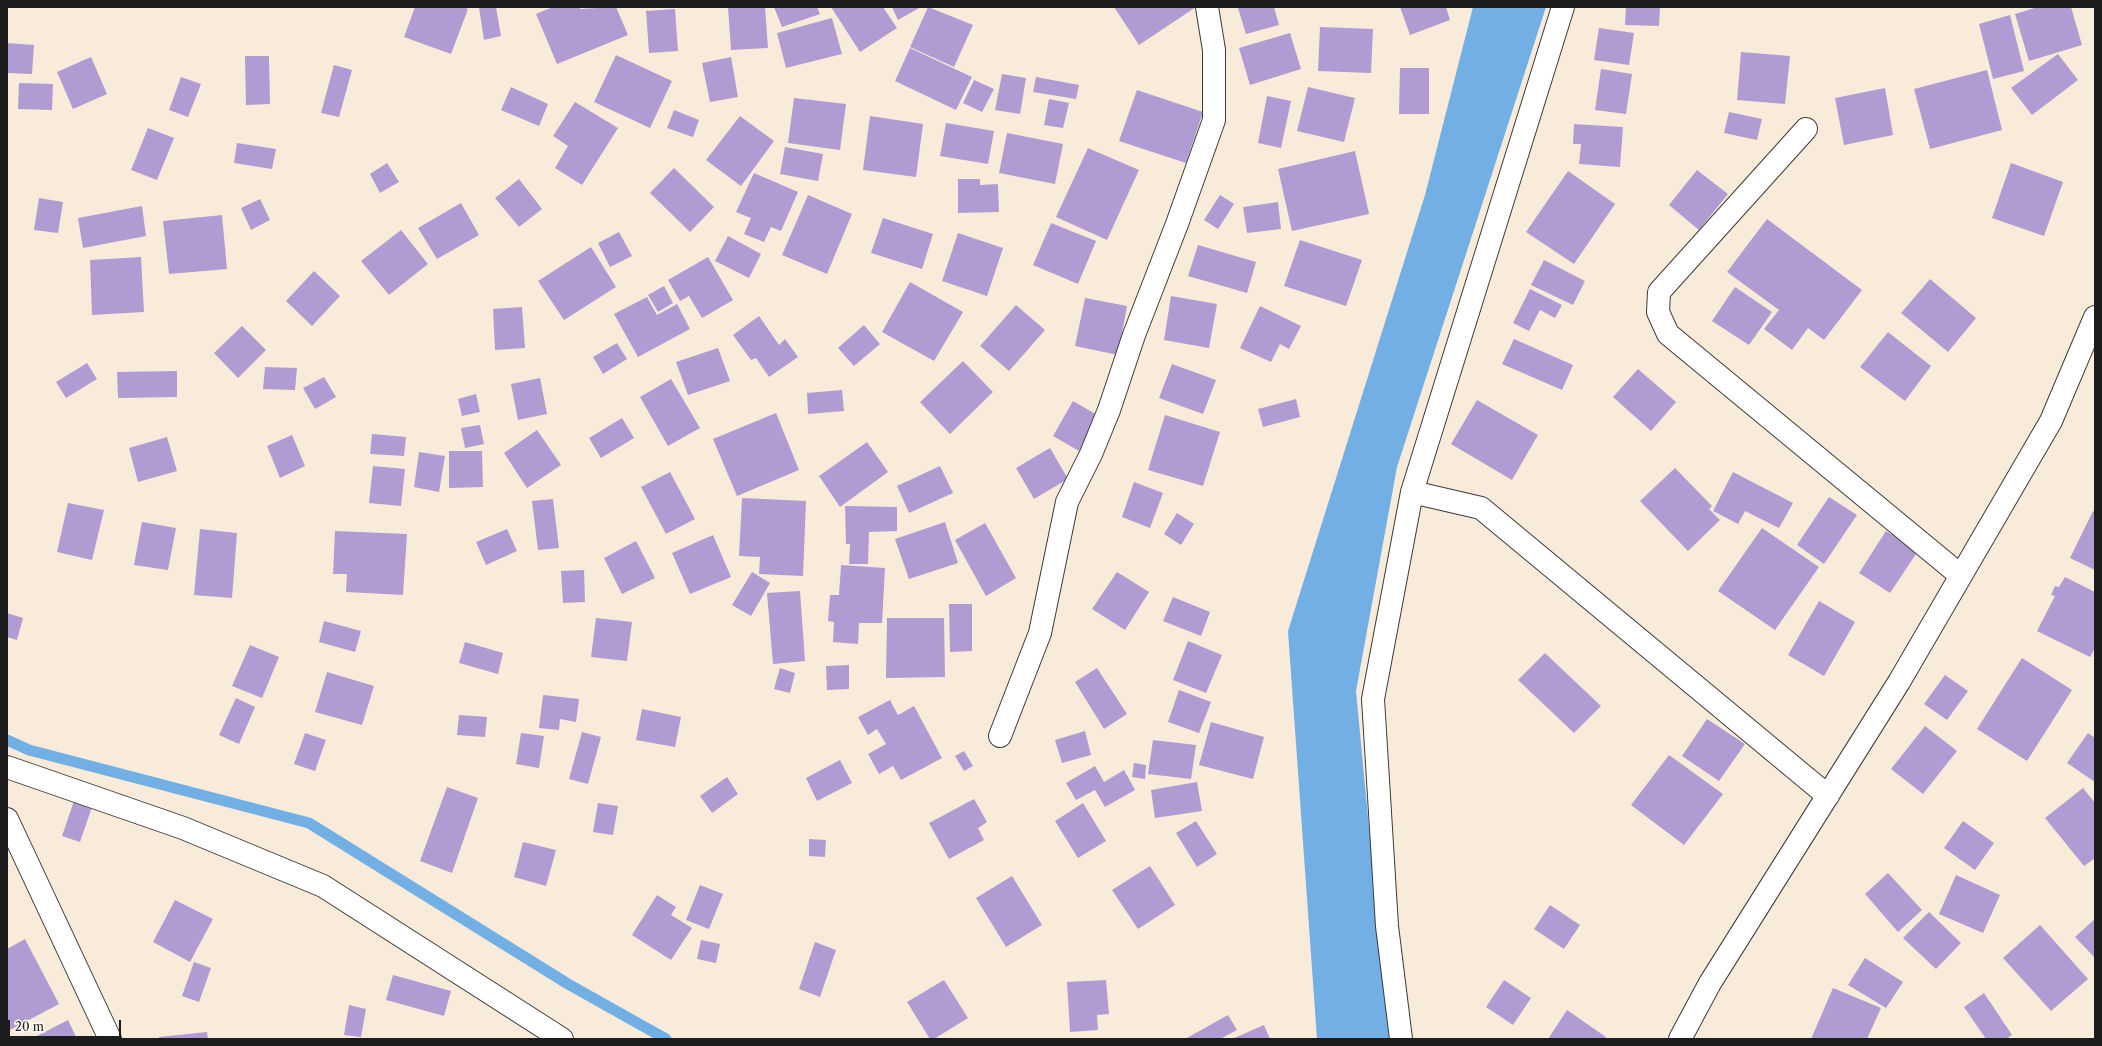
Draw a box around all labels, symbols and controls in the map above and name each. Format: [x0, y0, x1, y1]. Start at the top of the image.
scale bar [10, 1012, 123, 1038]
text: 20 m [15, 1019, 44, 1034]

